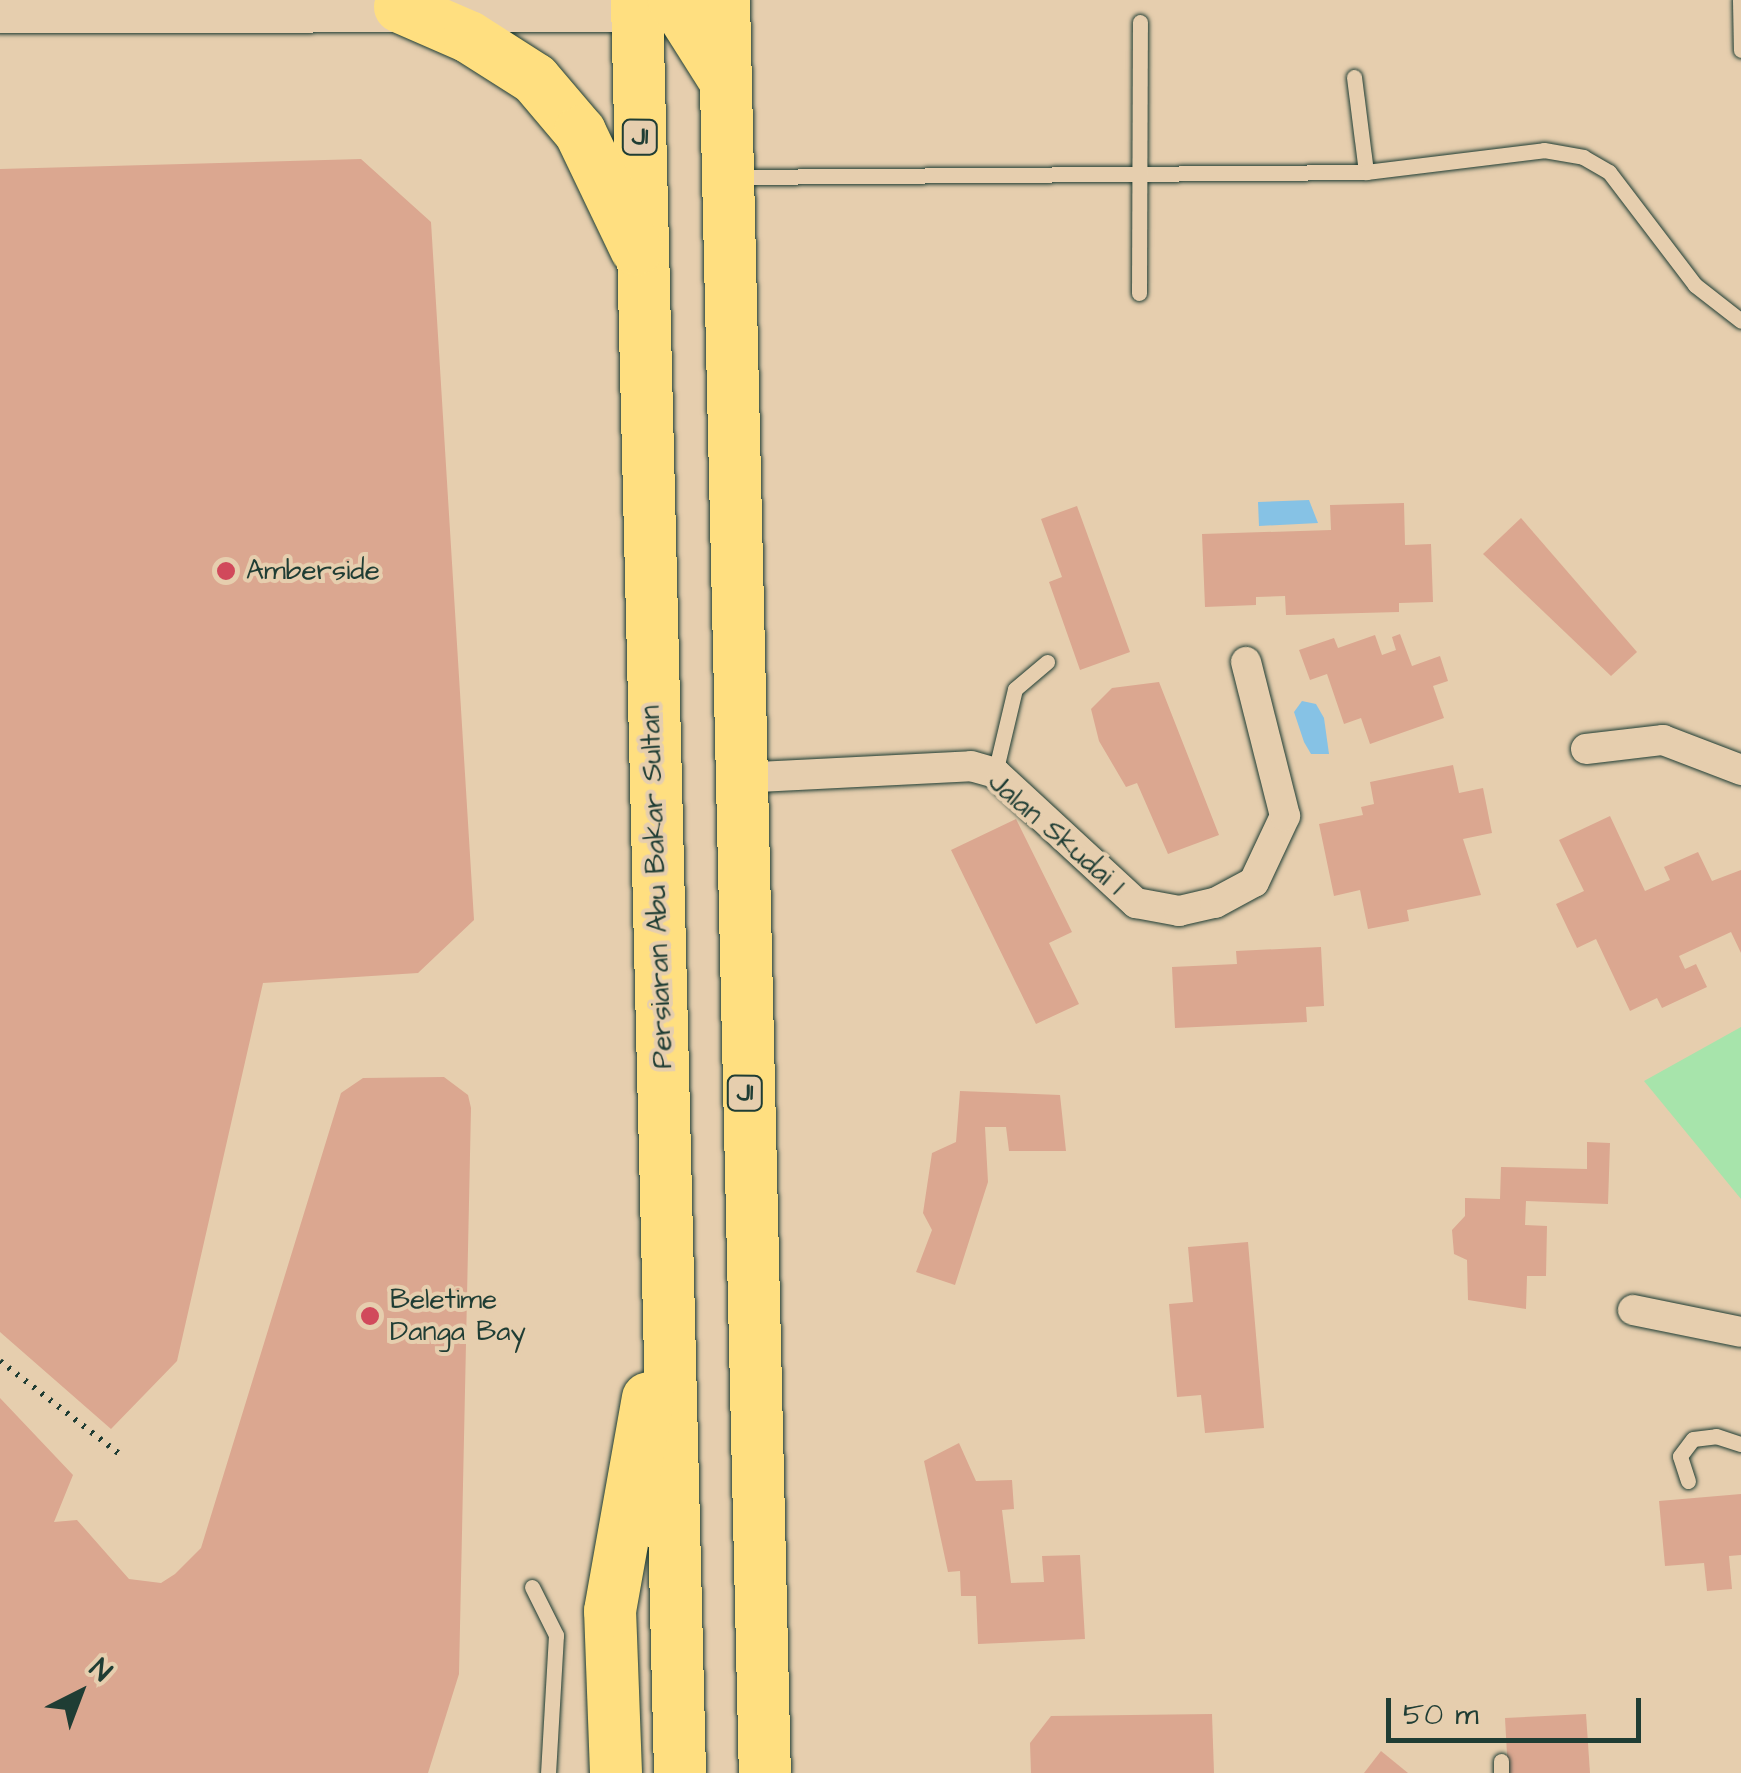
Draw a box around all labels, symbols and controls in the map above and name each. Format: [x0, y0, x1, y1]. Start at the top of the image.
road number: J1 [620, 117, 660, 157]
place label: Amberside [246, 554, 380, 588]
marker: Amberside [215, 560, 237, 582]
street label: Persiaran Abu Bakar Sultan [634, 705, 680, 1069]
street label: Jalan Skudai 1 [981, 766, 1131, 902]
road number: J1 [725, 1073, 765, 1113]
place label: Beletime Danga Bay [390, 1283, 526, 1349]
marker: Beletime Danga Bay [359, 1305, 381, 1327]
north arrow [30, 1643, 130, 1743]
text: N [81, 1650, 120, 1691]
scale bar [1391, 1678, 1646, 1740]
text: 50 m [1403, 1694, 1479, 1736]

